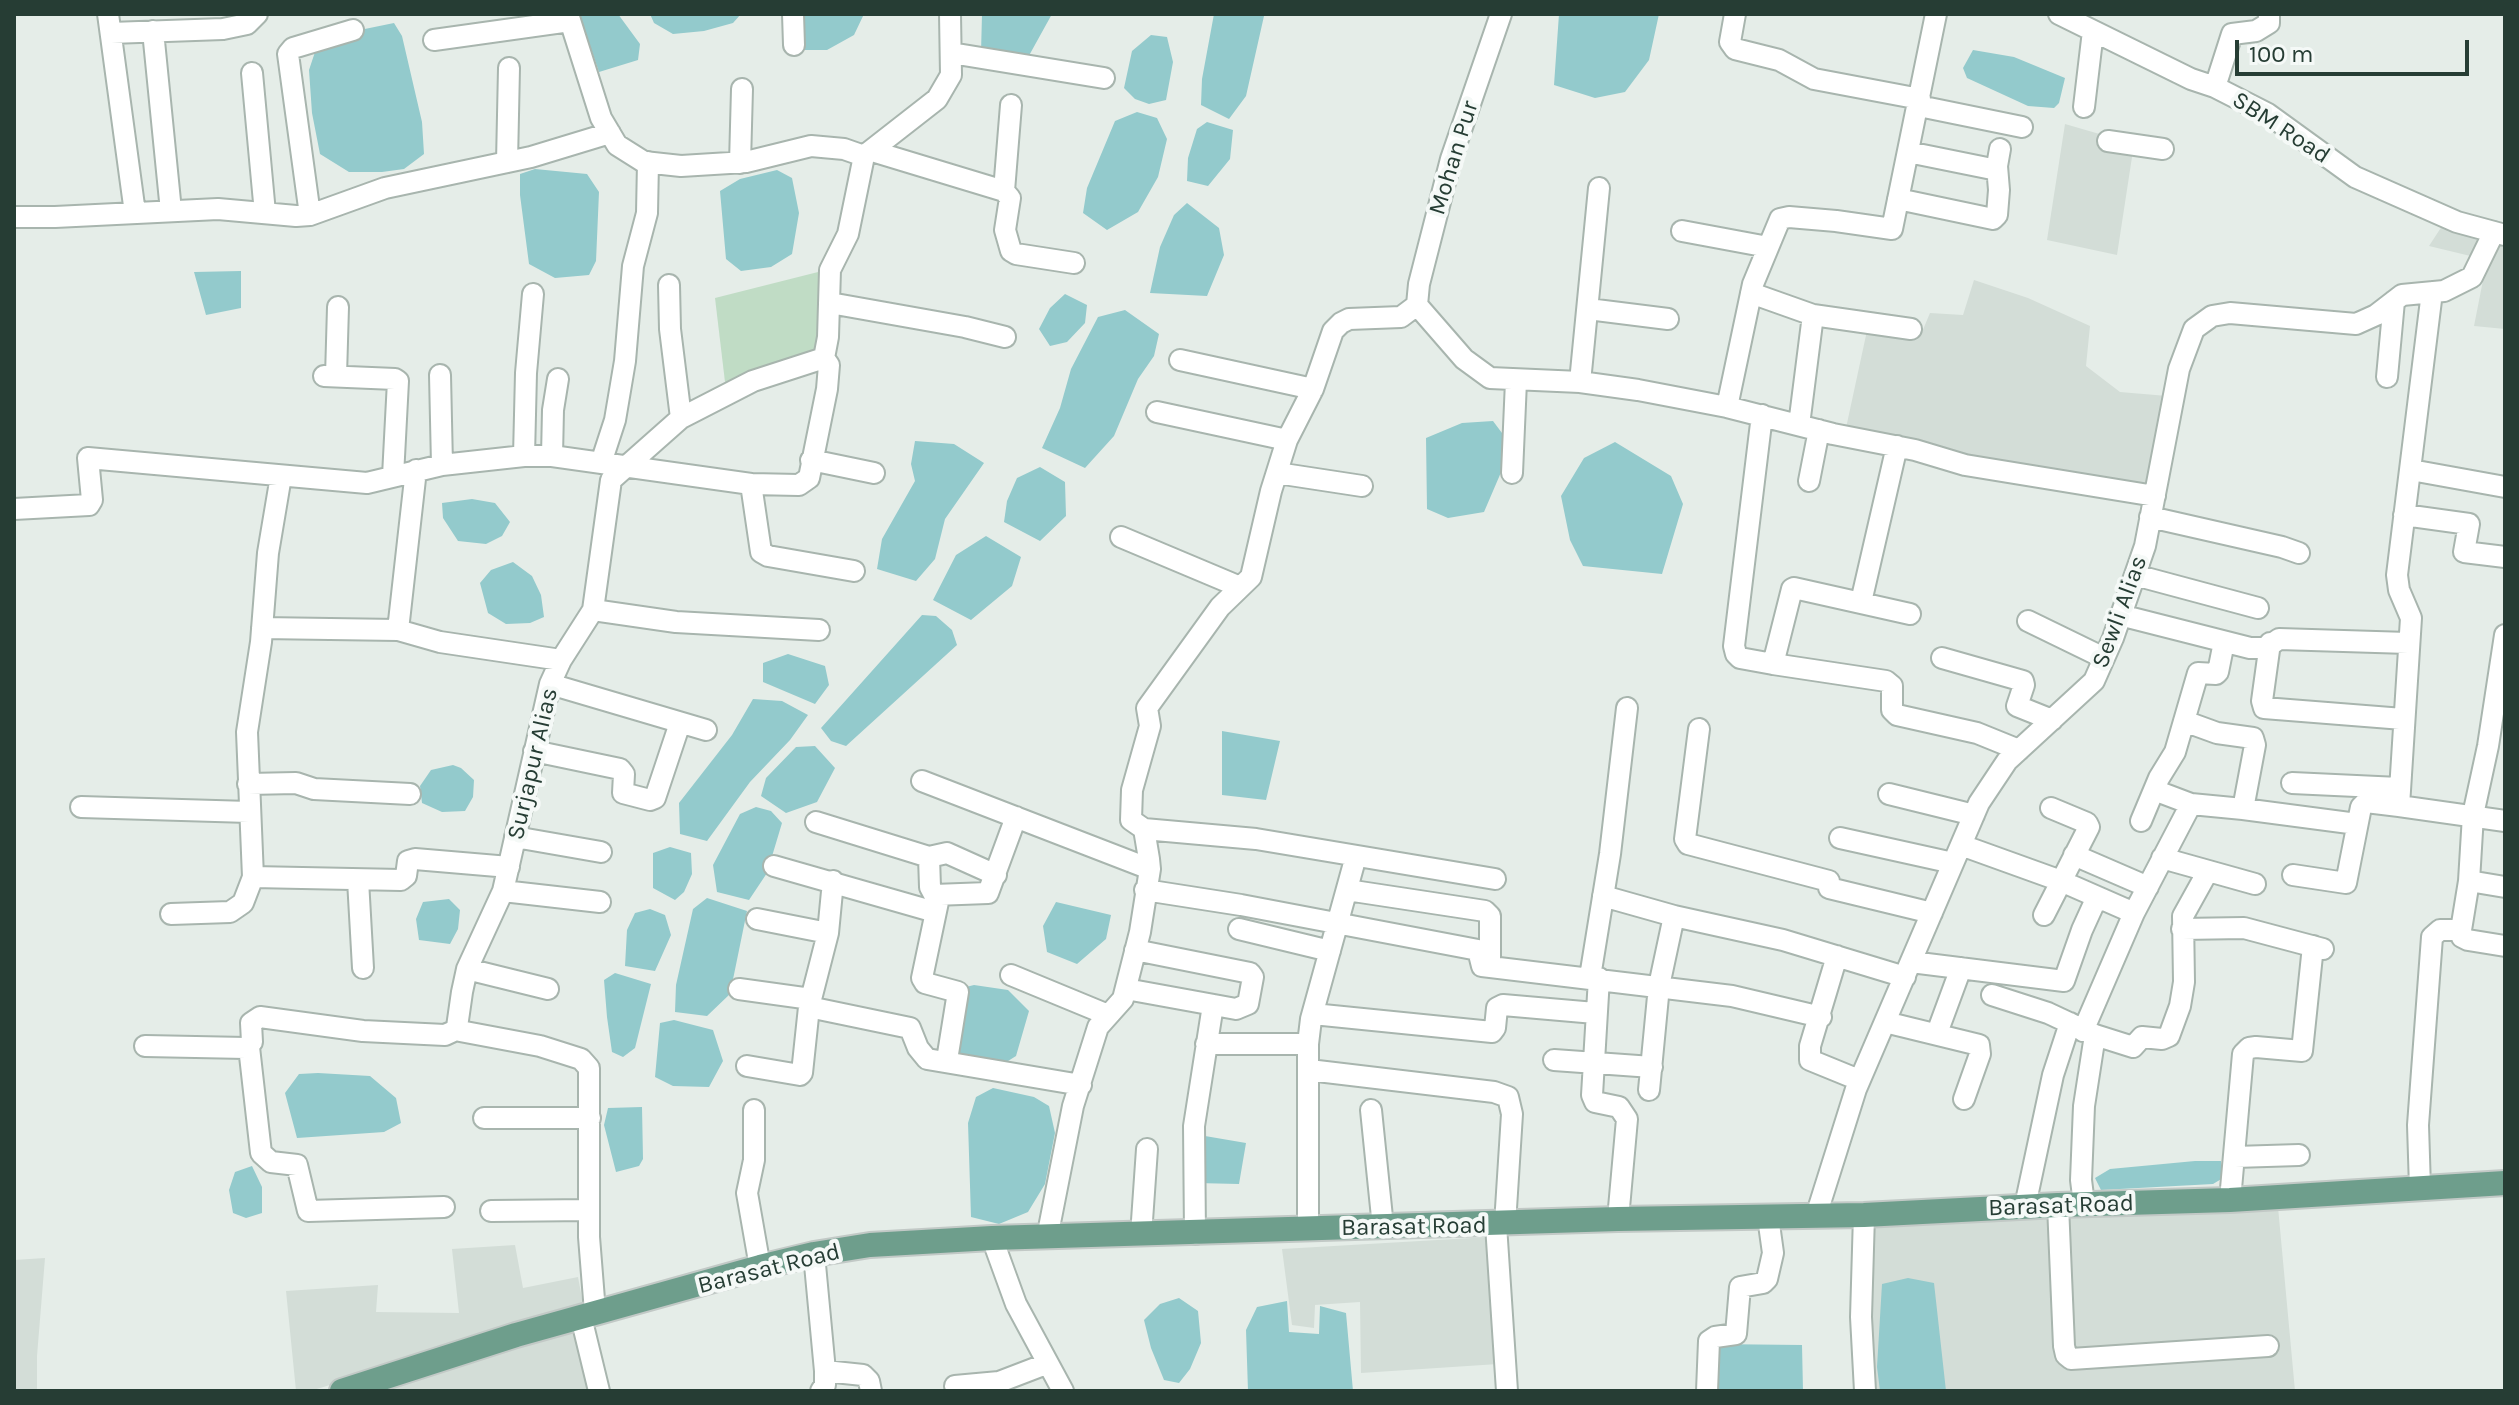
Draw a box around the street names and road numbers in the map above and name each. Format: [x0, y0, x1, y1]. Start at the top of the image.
street label: SBM Road [2227, 86, 2335, 170]
street label: Mohan Pur [1423, 97, 1485, 219]
street label: Sewli Alias [2086, 552, 2154, 672]
street label: Surjapur Alias [502, 685, 564, 843]
street label: Barasat Road [1988, 1189, 2134, 1223]
street label: Barasat Road [1341, 1211, 1487, 1243]
street label: Barasat Road [695, 1237, 843, 1301]

